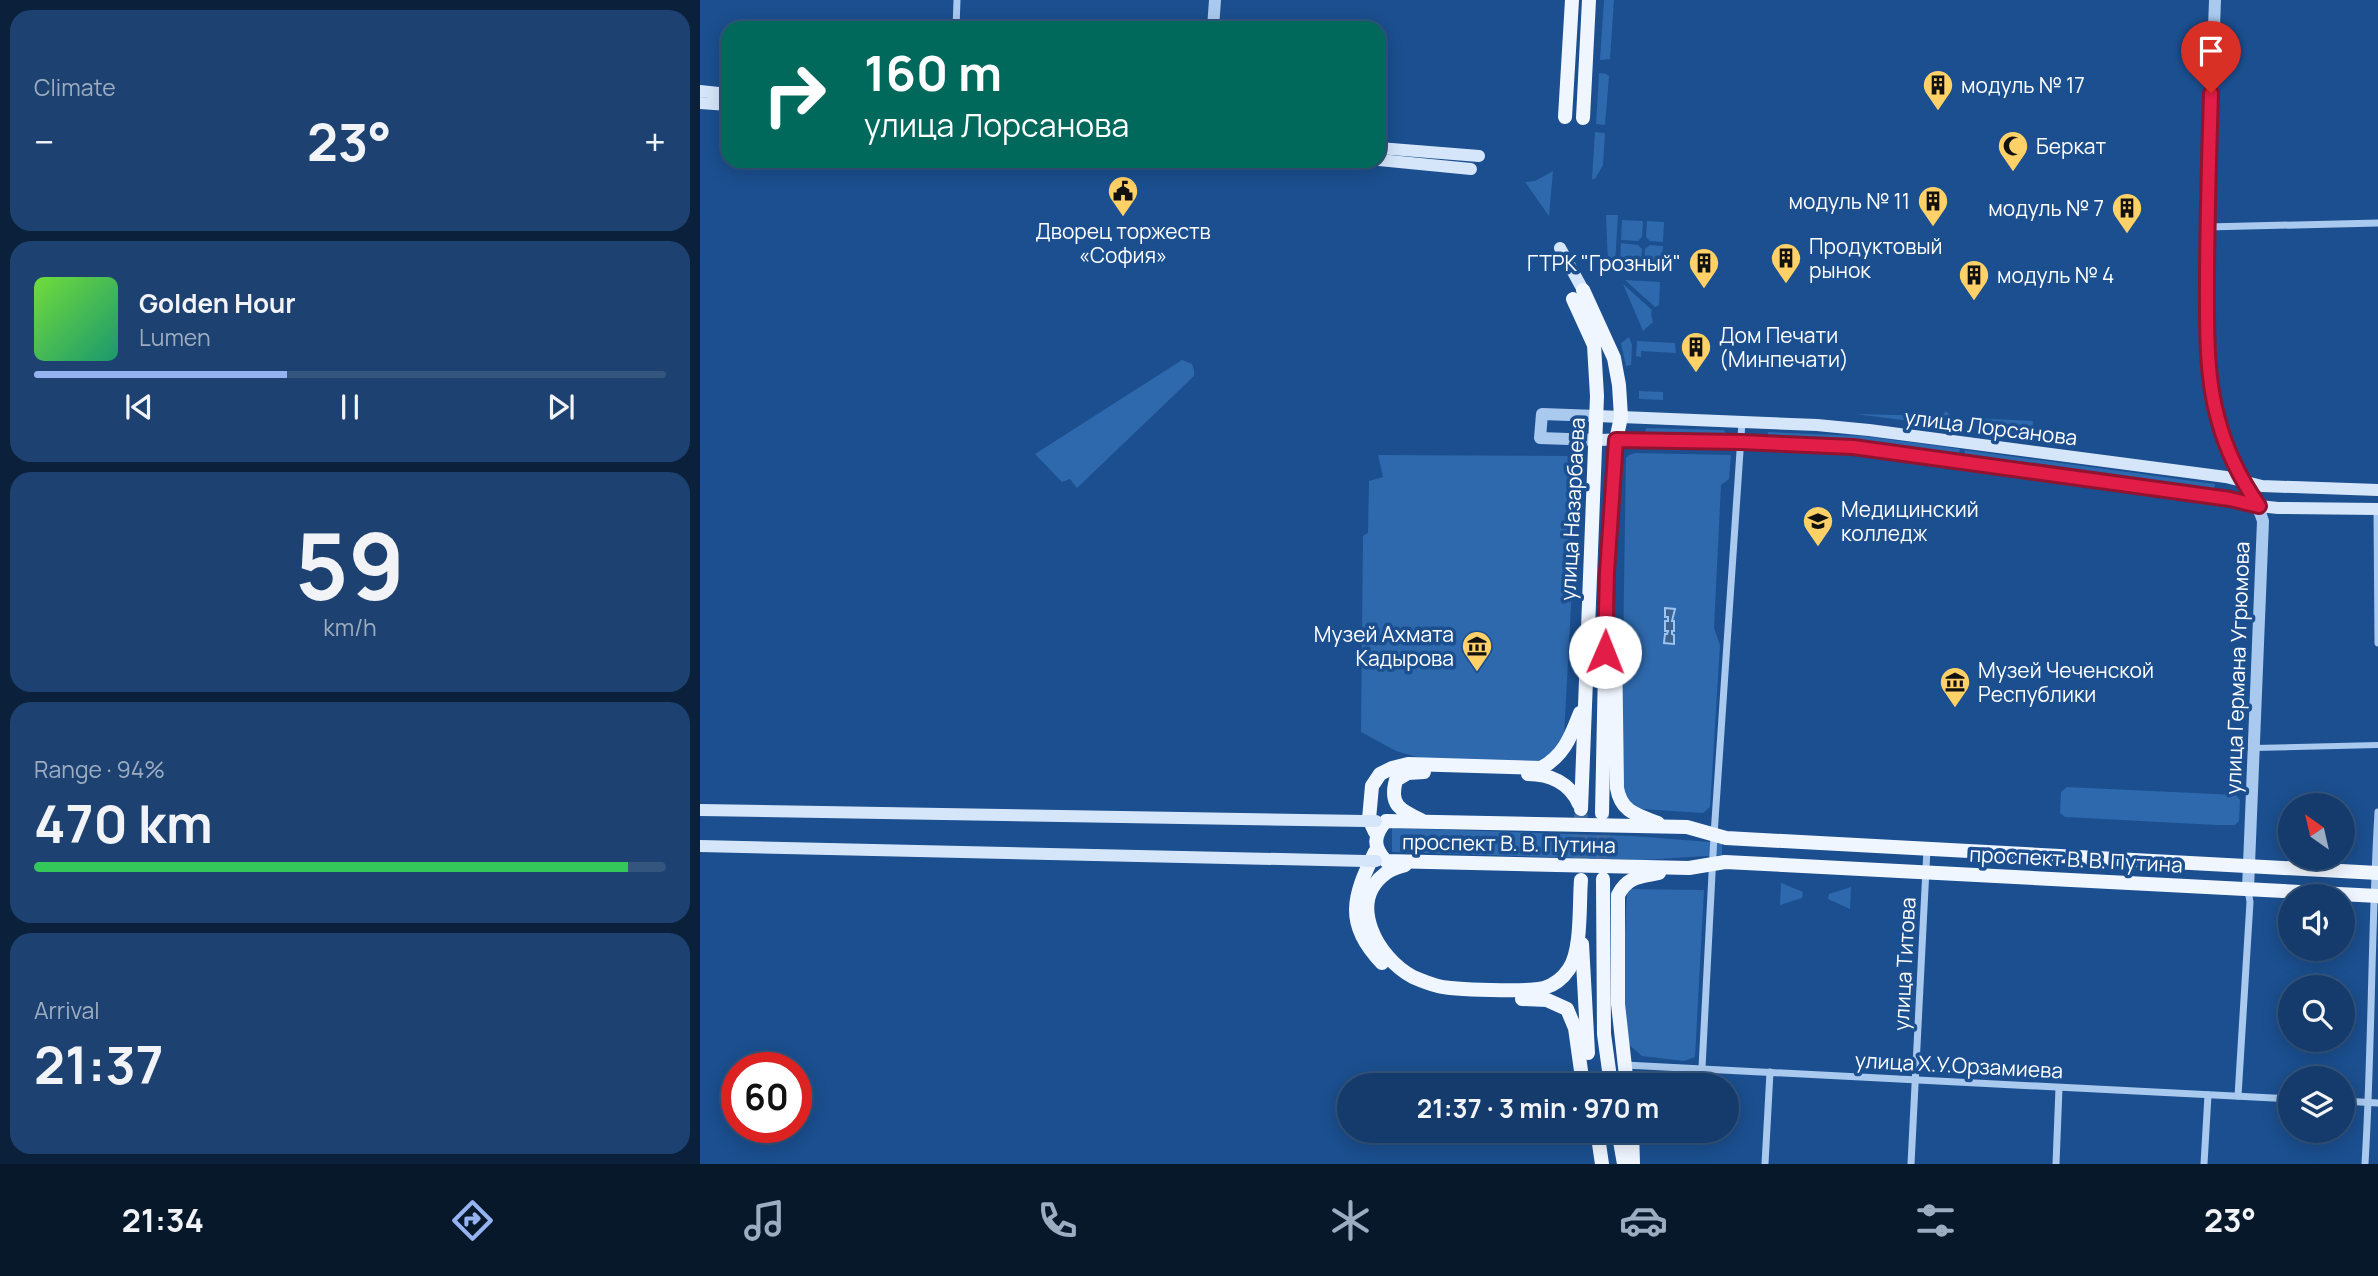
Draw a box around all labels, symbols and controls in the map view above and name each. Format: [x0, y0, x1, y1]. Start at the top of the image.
pin [2181, 21, 2241, 93]
icon: arrive [2192, 32, 2230, 70]
text: 160 m [864, 39, 1002, 106]
icon: right [749, 49, 840, 140]
building icon: модуль № 17 [1921, 68, 1955, 112]
text: Climate [34, 71, 116, 103]
place label: модуль № 17 [1961, 71, 2085, 99]
text: улица Лорсанова [864, 103, 1129, 147]
text: 23° [307, 106, 392, 177]
text: − [34, 115, 55, 167]
text: + [644, 115, 666, 167]
mosque icon: Беркат [1996, 129, 2030, 173]
place label: Беркат [2036, 132, 2106, 160]
public building icon: Дворец торжеств «София» [1106, 174, 1140, 218]
building icon: модуль № 11 [1916, 184, 1950, 228]
place label: модуль № 11 [1789, 187, 1910, 215]
building icon: модуль № 7 [2110, 191, 2144, 235]
place label: модуль № 7 [1988, 194, 2104, 222]
place label: Дворец торжеств «София» [1035, 217, 1211, 269]
place label: Продуктовый рынок [1809, 232, 1943, 284]
building icon: Продуктовый рынок [1769, 241, 1803, 285]
building icon: ГТРК "Грозный" [1687, 246, 1721, 290]
place label: ГТРК "Грозный" [1527, 249, 1681, 277]
building icon: модуль № 4 [1957, 258, 1991, 302]
place label: модуль № 4 [1997, 261, 2115, 289]
text: Golden Hour [139, 285, 296, 321]
text: Lumen [139, 321, 211, 353]
place label: Дом Печати (Минпечати) [1719, 321, 1849, 373]
building icon: Дом Печати (Минпечати) [1679, 330, 1713, 374]
icon: previous [120, 388, 158, 426]
icon: pause [331, 388, 369, 426]
icon: next [542, 388, 580, 426]
street label: улица Лорсанова [1903, 402, 2079, 452]
street label: улица Назарбаева [1553, 417, 1591, 601]
place label: Медицинский колледж [1841, 495, 1979, 547]
text: 59 [295, 503, 405, 627]
school or university icon: Медицинский колледж [1801, 504, 1835, 548]
street label: улица Германа Угрюмова [2219, 541, 2255, 795]
text: km/h [323, 611, 377, 643]
position arrow [1568, 615, 1642, 689]
place label: Музей Ахмата Кадырова [1314, 620, 1454, 672]
museum icon: Музей Ахмата Кадырова [1460, 629, 1494, 673]
place label: Музей Чеченской Республики [1978, 656, 2154, 708]
museum icon: Музей Чеченской Республики [1938, 665, 1972, 709]
text: Range · 94% [34, 753, 165, 785]
text: 470 km [34, 788, 213, 859]
north arrow [2278, 793, 2356, 870]
map controls [2278, 793, 2355, 1143]
street label: проспект В. В. Путина [1402, 827, 1616, 859]
street label: проспект В. В. Путина [1969, 839, 2183, 879]
button: sound [2278, 884, 2355, 961]
street label: улица Титова [1887, 896, 1921, 1032]
button: search [2278, 975, 2355, 1052]
text: Arrival [34, 994, 100, 1026]
text: 21:37 [34, 1029, 164, 1100]
street label: улица Х.У.Орзамиева [1854, 1046, 2064, 1084]
speed limit sign: 60 [721, 1052, 812, 1143]
button: layers [2278, 1066, 2355, 1143]
text: 21:37 · 3 min · 970 m [1417, 1090, 1659, 1126]
icon: directions [448, 1196, 497, 1245]
icon: music [740, 1196, 789, 1245]
icon: phone [1033, 1196, 1082, 1245]
icon: climate [1326, 1196, 1375, 1245]
icon: car [1619, 1196, 1668, 1245]
icon: filters [1911, 1196, 1960, 1245]
text: 21:34 [122, 1198, 204, 1242]
text: 23° [2204, 1198, 2256, 1242]

